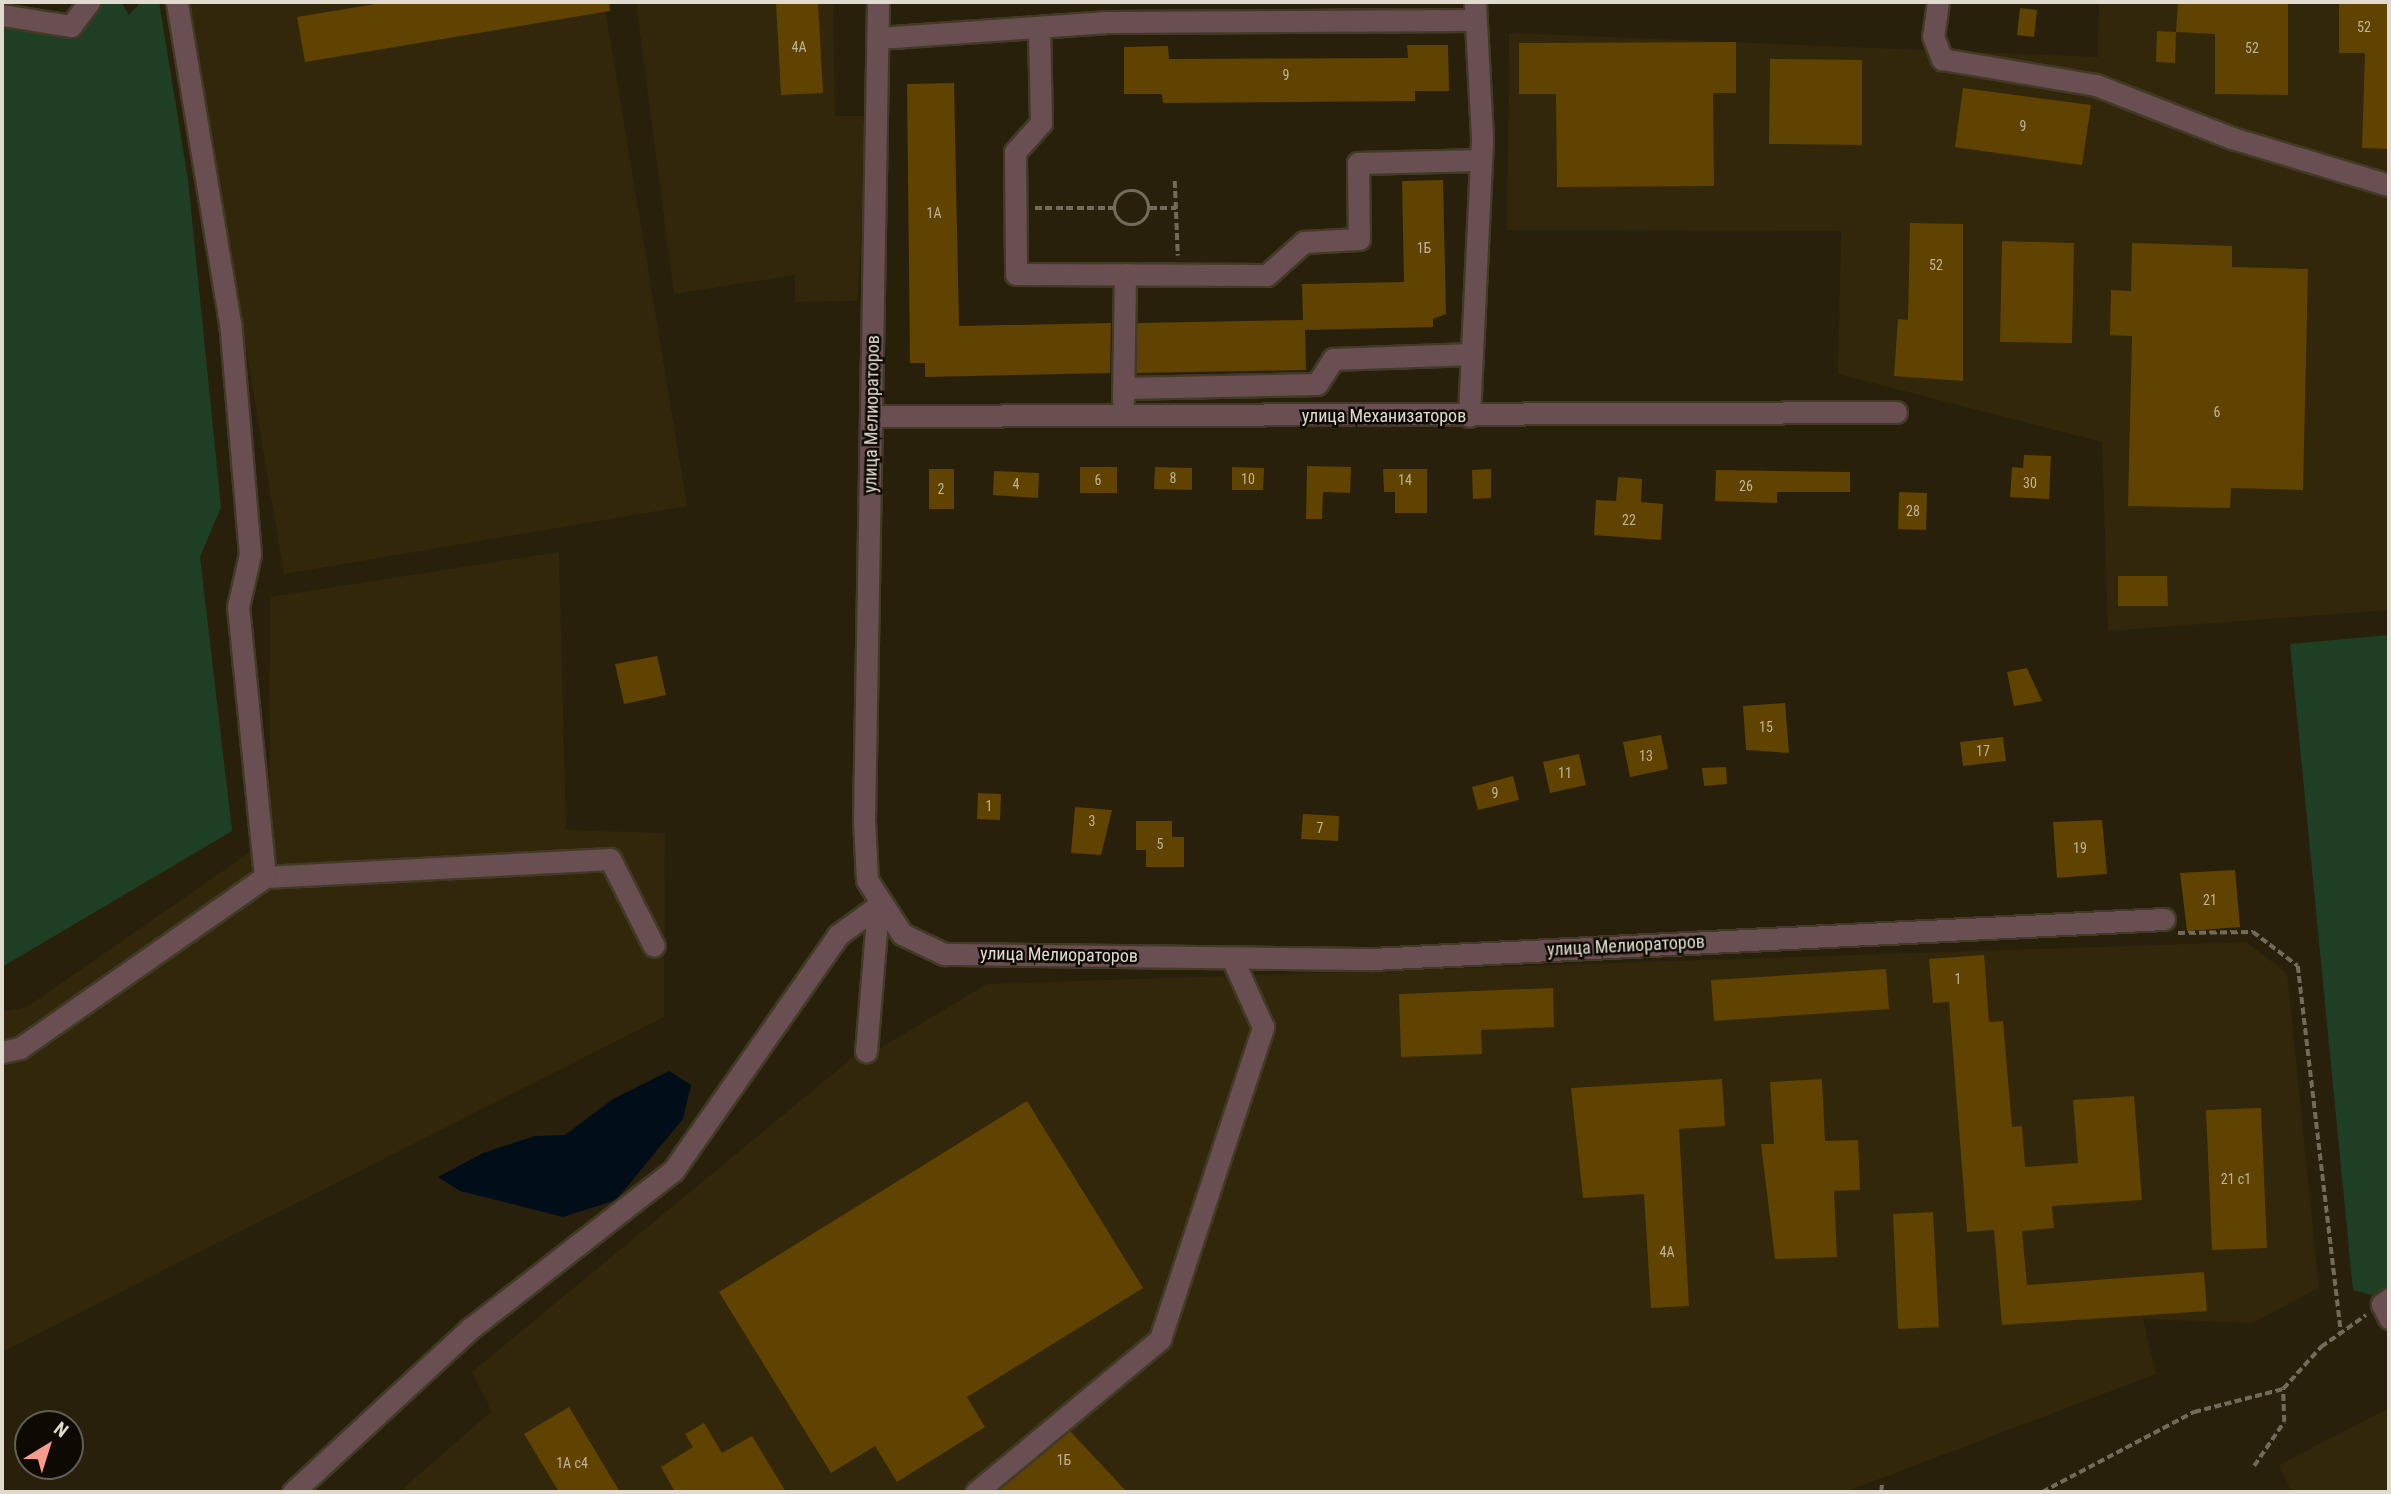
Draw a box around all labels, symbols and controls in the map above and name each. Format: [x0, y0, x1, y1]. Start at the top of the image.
house number: 52 [2357, 19, 2371, 35]
house number: 4А [792, 39, 806, 55]
house number: 52 [2245, 40, 2259, 56]
house number: 9 [1283, 67, 1289, 83]
house number: 9 [2020, 118, 2026, 134]
house number: 1А [927, 205, 941, 221]
house number: 1Б [1417, 240, 1431, 256]
house number: 52 [1929, 257, 1943, 273]
street label: улица Мелиораторов [860, 335, 884, 493]
house number: 6 [2214, 404, 2220, 420]
street label: улица Механизаторов [1302, 405, 1466, 427]
house number: 8 [1170, 470, 1176, 486]
house number: 10 [1241, 471, 1255, 487]
house number: 6 [1095, 472, 1101, 488]
house number: 14 [1398, 472, 1412, 488]
house number: 30 [2023, 475, 2037, 491]
house number: 4 [1013, 476, 1019, 492]
house number: 26 [1739, 478, 1753, 494]
house number: 2 [938, 481, 944, 497]
house number: 28 [1906, 503, 1920, 519]
house number: 22 [1622, 512, 1636, 528]
house number: 15 [1759, 719, 1773, 735]
house number: 17 [1976, 743, 1990, 759]
house number: 13 [1639, 748, 1653, 764]
house number: 11 [1558, 765, 1572, 781]
house number: 9 [1492, 785, 1498, 801]
house number: 1 [986, 798, 992, 814]
house number: 3 [1089, 813, 1095, 829]
house number: 7 [1317, 820, 1323, 836]
house number: 5 [1157, 836, 1163, 852]
house number: 19 [2073, 840, 2087, 856]
house number: 21 [2203, 892, 2217, 908]
street label: улица Мелиораторов [1547, 931, 1705, 961]
street label: улица Мелиораторов [980, 943, 1138, 967]
house number: 1 [1955, 971, 1961, 987]
house number: 21 с1 [2221, 1171, 2251, 1187]
house number: 4А [1660, 1244, 1674, 1260]
north arrow [14, 1410, 84, 1480]
text: N [49, 1417, 73, 1442]
house number: 1Б [1057, 1452, 1071, 1468]
house number: 1А с4 [556, 1455, 588, 1471]

